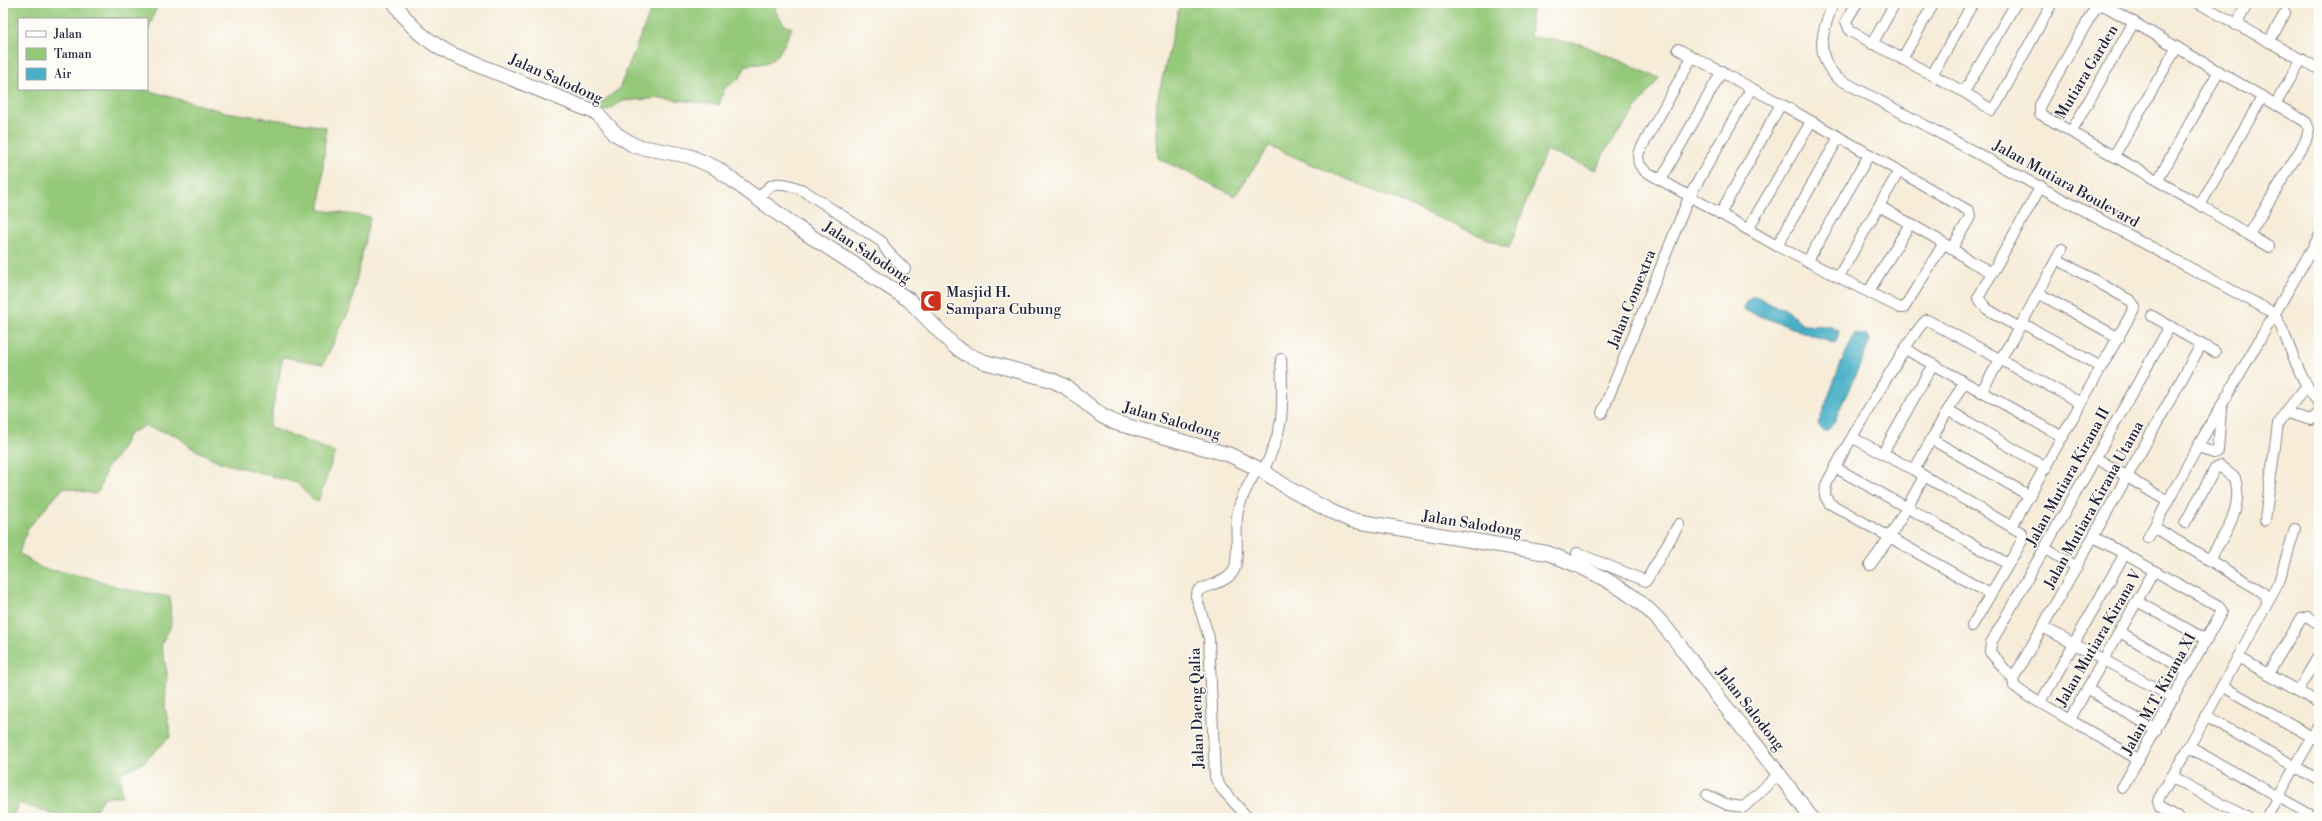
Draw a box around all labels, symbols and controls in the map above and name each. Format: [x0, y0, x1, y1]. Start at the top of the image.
legend [18, 18, 148, 90]
street label: Mutiara Garden [2051, 21, 2123, 123]
text: Jalan [53, 27, 82, 42]
text: Taman [54, 47, 92, 62]
street label: Jalan Salodong [505, 49, 606, 108]
text: Air [53, 67, 71, 82]
street label: Jalan Mutiara Boulevard [1989, 135, 2143, 232]
street label: Jalan Salodong [819, 217, 915, 289]
street label: Jalan Comextra [1603, 247, 1660, 352]
place label: Masjid H. Sampara Cubung [946, 283, 1062, 319]
mosque icon: Masjid H. Sampara Cubung [918, 288, 944, 314]
street label: Jalan Salodong [1120, 398, 1223, 444]
street label: Jalan Mutiara Kirana II [2021, 404, 2114, 551]
street label: Jalan Mutiara Kirana Utama [2039, 417, 2148, 593]
street label: Jalan Salodong [1420, 507, 1523, 541]
street label: Jalan Mutiara Kirana V [2052, 566, 2146, 711]
street label: Jalan M.T. Kirana XI [2117, 630, 2200, 759]
street label: Jalan Daeng Qalia [1185, 647, 1209, 770]
street label: Jalan Salodong [1711, 663, 1789, 755]

